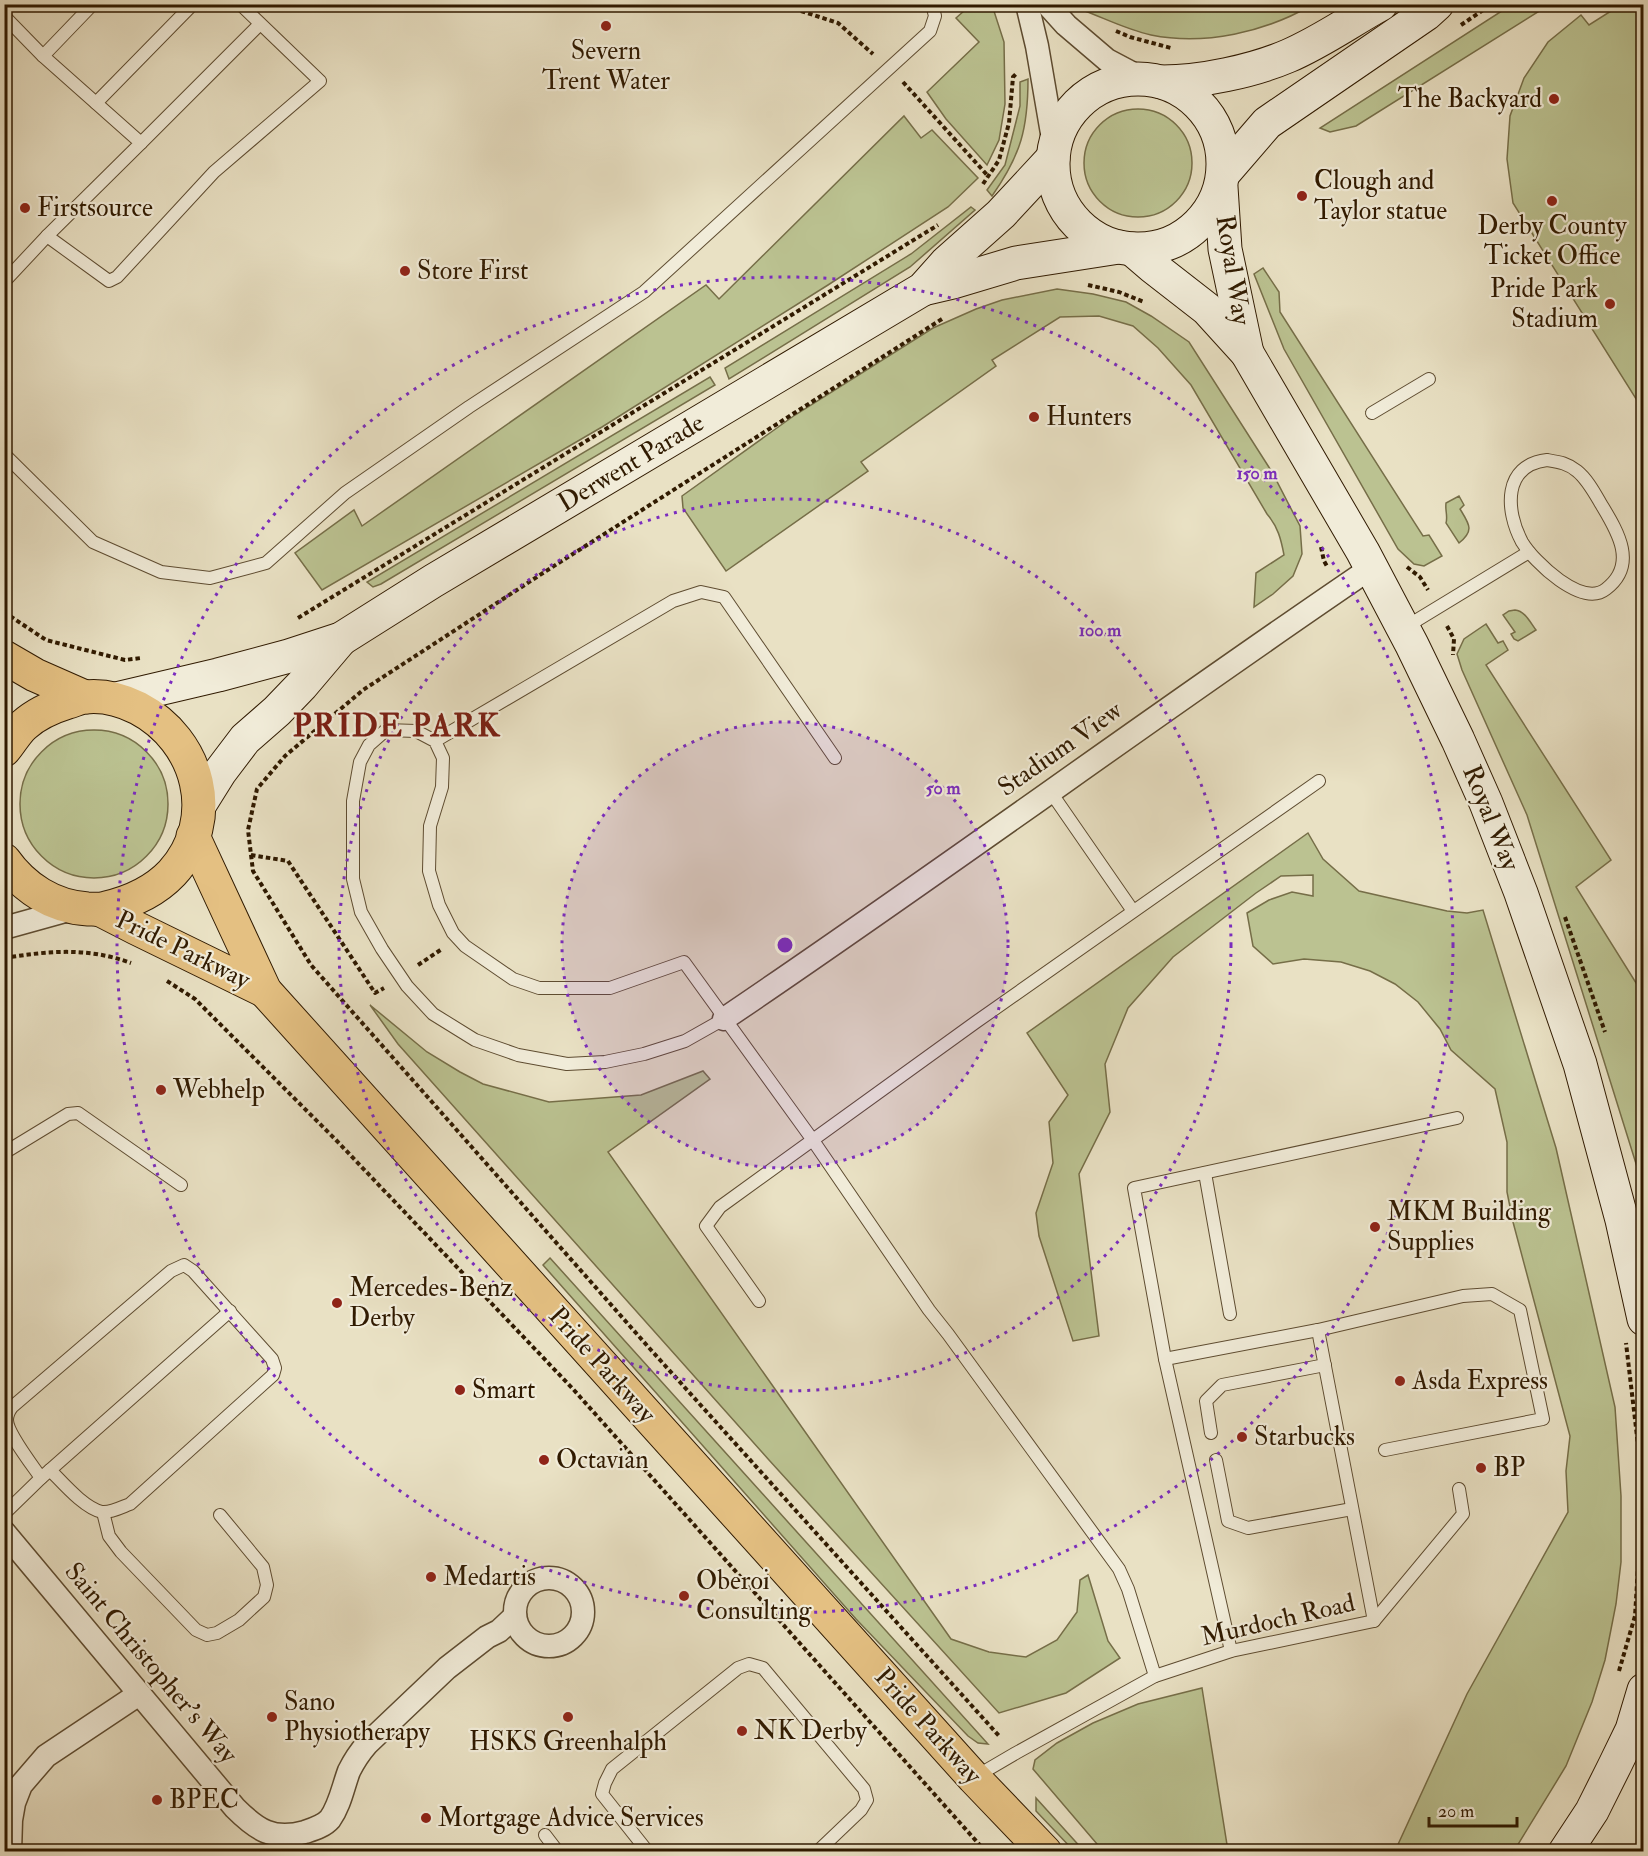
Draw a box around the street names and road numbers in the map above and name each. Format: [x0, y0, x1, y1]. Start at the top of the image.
street label: Royal Way [1209, 213, 1258, 328]
street label: Derwent Parade [552, 407, 710, 519]
street label: Stadium View [992, 694, 1129, 803]
street label: Royal Way [1455, 761, 1527, 876]
street label: Pride Parkway [111, 904, 256, 997]
street label: Pride Parkway [541, 1300, 663, 1430]
street label: Saint Christopher's Way [57, 1556, 245, 1771]
street label: Murdoch Road [1198, 1587, 1358, 1653]
street label: Pride Parkway [867, 1661, 989, 1791]

